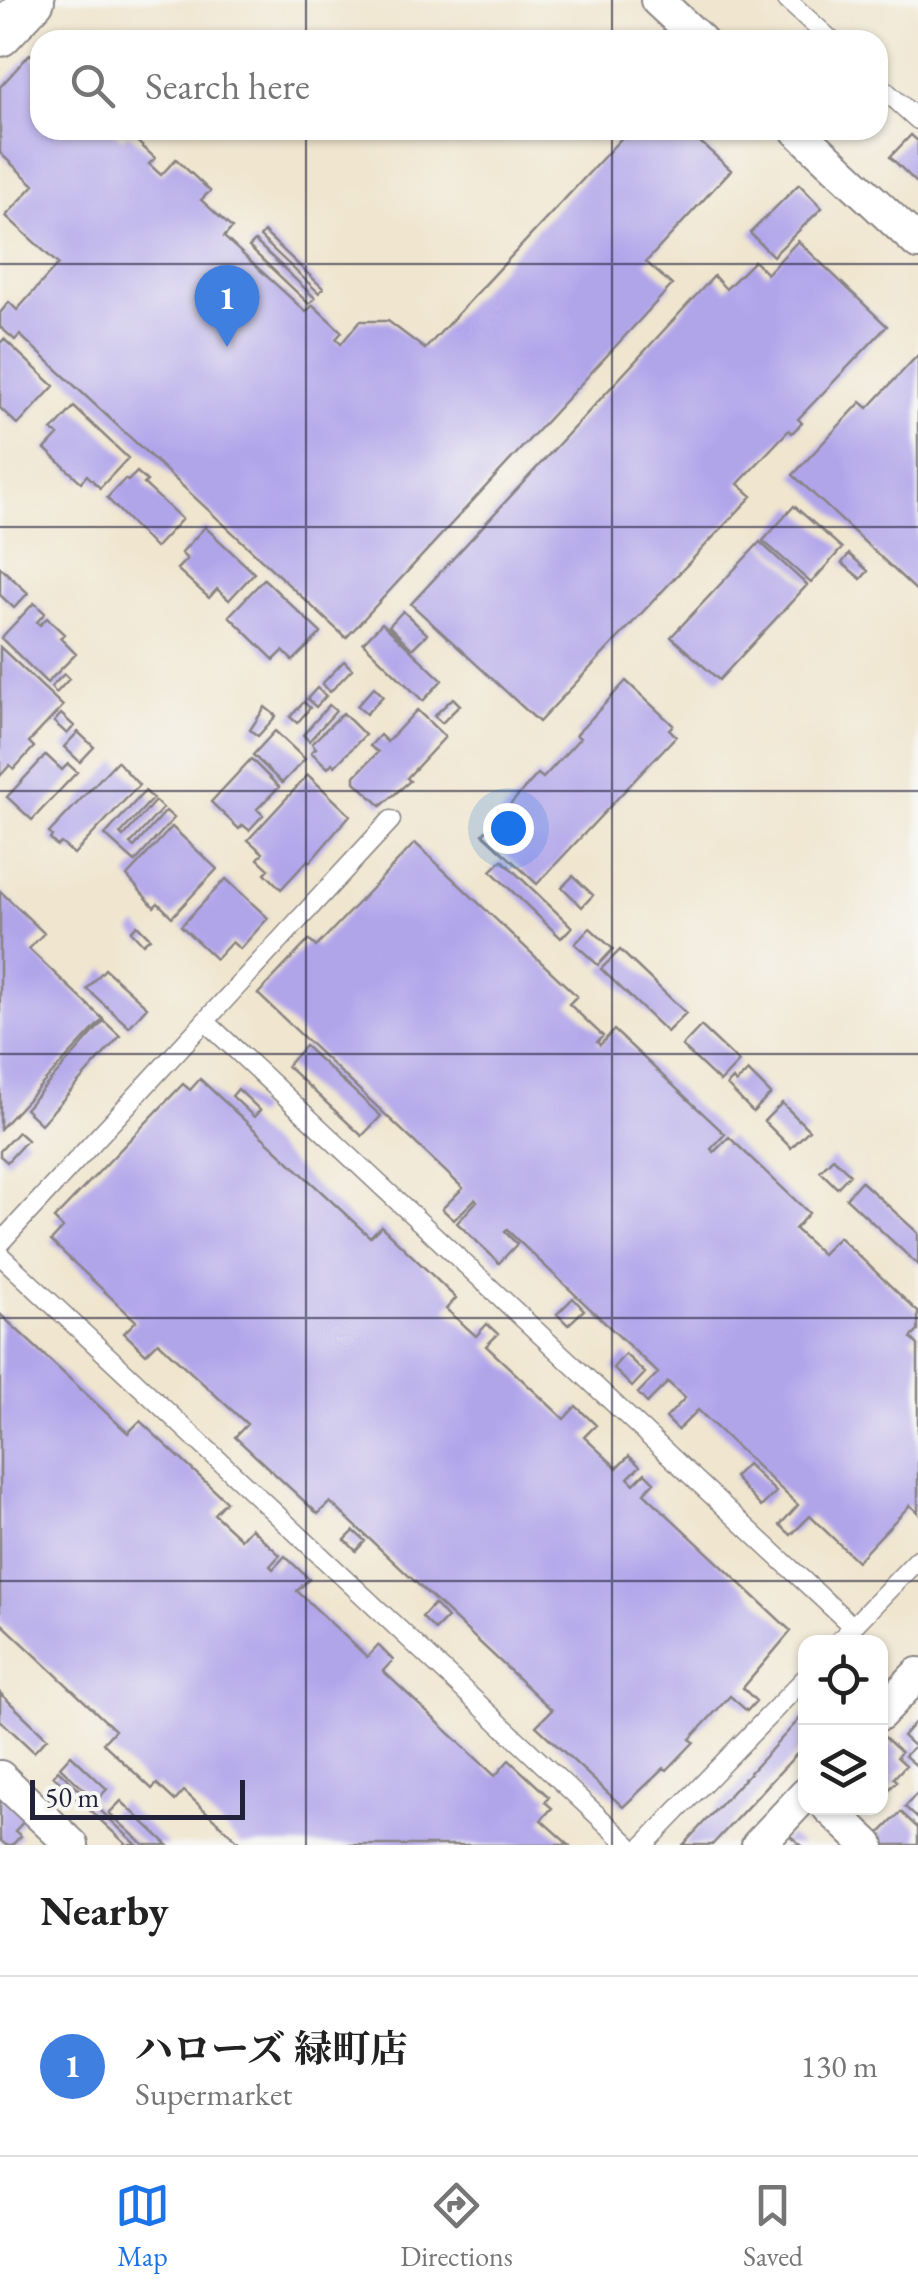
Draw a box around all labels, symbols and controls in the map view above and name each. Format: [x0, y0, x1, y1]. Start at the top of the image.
search box [30, 30, 888, 140]
icon: search [65, 58, 120, 113]
text: Search here [145, 61, 310, 110]
pin: 1 [194, 264, 260, 347]
your location [483, 803, 534, 854]
map controls [798, 1635, 888, 1815]
button: locate [798, 1635, 888, 1725]
button: layers [798, 1725, 888, 1815]
scale bar [30, 1775, 245, 1820]
text: 50 m [45, 1779, 99, 1815]
text: Nearby [40, 1883, 169, 1938]
text: ハローズ 緑町店 [135, 2024, 408, 2073]
text: 1 [64, 2045, 81, 2087]
text: 130 m [801, 2045, 878, 2087]
text: Supermarket [135, 2073, 292, 2115]
tab: Map [115, 2178, 170, 2274]
tab: Directions [400, 2178, 513, 2274]
tab: Saved [743, 2178, 803, 2274]

